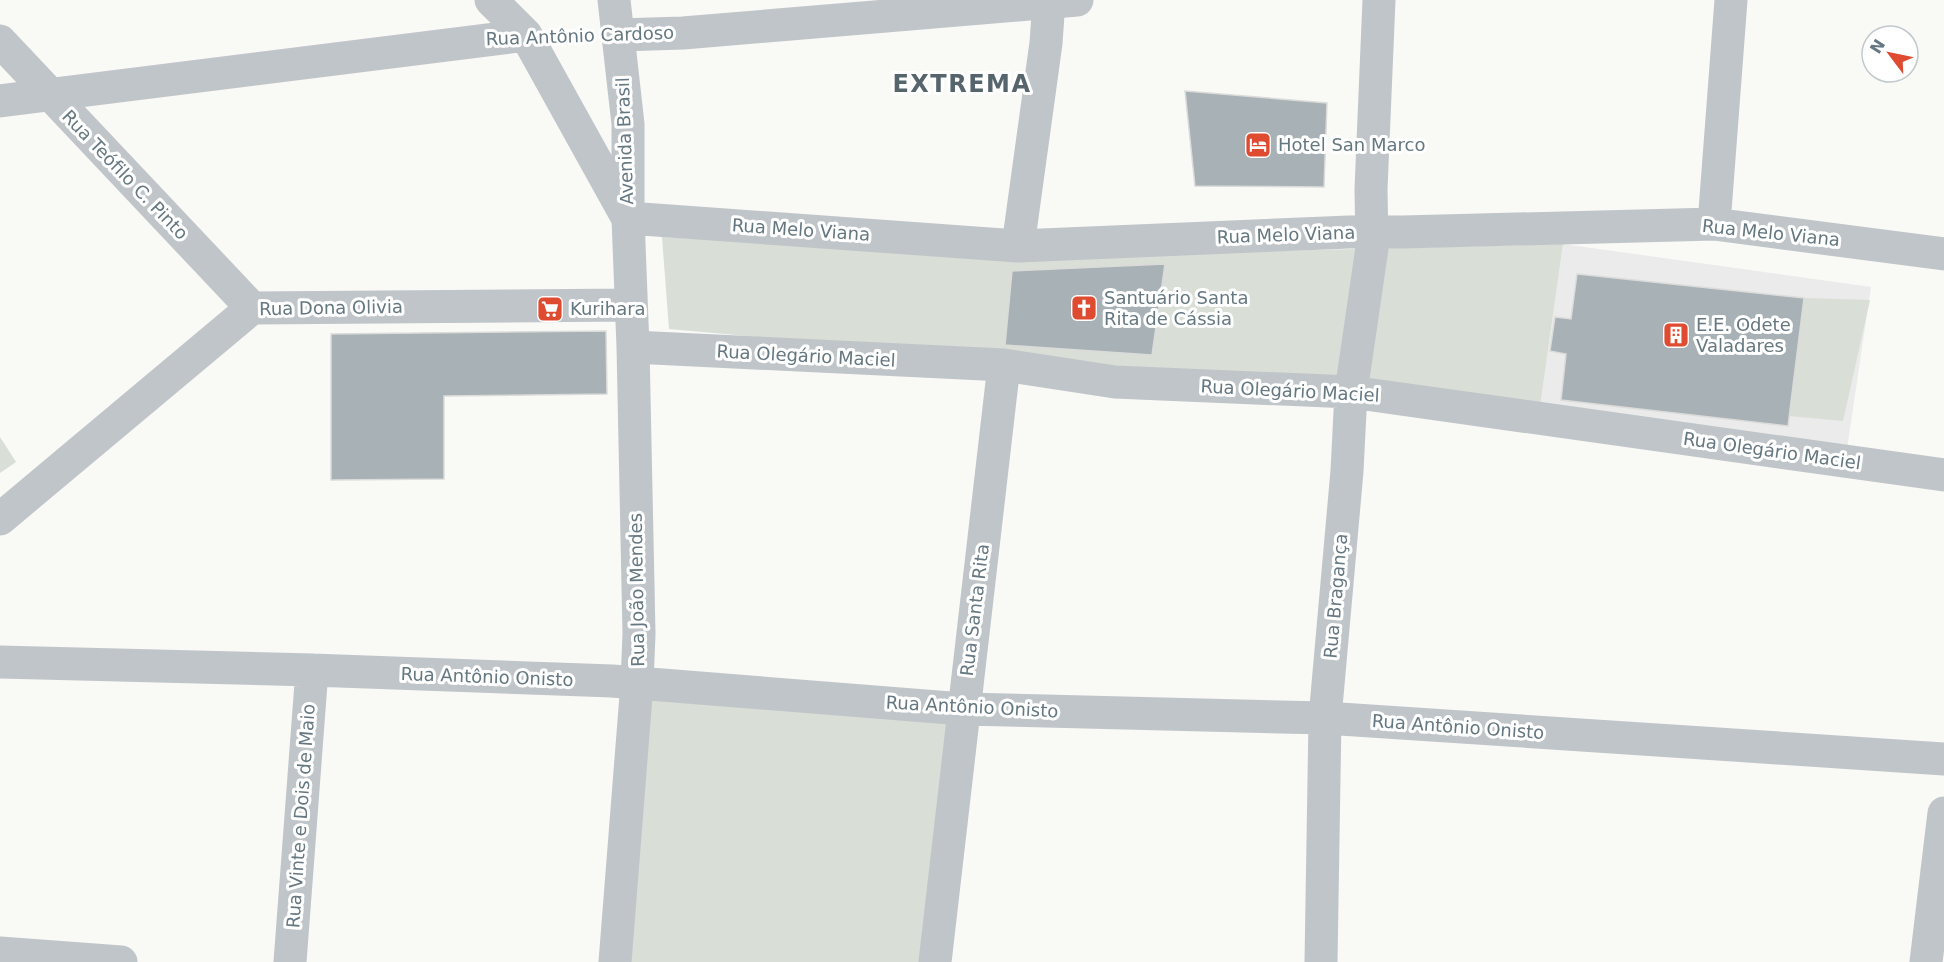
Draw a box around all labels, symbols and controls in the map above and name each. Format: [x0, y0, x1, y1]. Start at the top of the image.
street label: Rua Antônio Cardoso [486, 22, 674, 49]
north arrow [1860, 24, 1920, 84]
text: N [1866, 36, 1889, 57]
district label: EXTREMA [892, 70, 1032, 98]
street label: Avenida Brasil [612, 77, 637, 205]
street label: Rua Teófilo C. Pinto [58, 106, 193, 244]
hotel icon: Hotel San Marco [1243, 130, 1273, 160]
place label: Hotel San Marco [1278, 134, 1425, 155]
street label: Rua Melo Viana [731, 214, 871, 245]
street label: Rua Melo Viana [1701, 215, 1841, 250]
street label: Rua Melo Viana [1216, 222, 1356, 247]
place label: Santuário Santa Rita de Cássia [1104, 287, 1248, 329]
church icon: Santuário Santa Rita de Cássia [1069, 293, 1099, 323]
supermarket icon: Kurihara [535, 294, 565, 324]
street label: Rua Dona Olivia [259, 296, 403, 319]
place label: Kurihara [570, 298, 646, 319]
place label: E.E. Odete Valadares [1696, 314, 1791, 356]
building icon: E.E. Odete Valadares [1661, 320, 1691, 350]
street label: Rua Olegário Maciel [716, 340, 896, 371]
street label: Rua Olegário Maciel [1200, 375, 1380, 406]
street label: Rua Olegário Maciel [1682, 428, 1862, 473]
street label: Rua João Mendes [625, 513, 648, 667]
street label: Rua Bragança [1320, 533, 1351, 659]
street label: Rua Santa Rita [956, 543, 993, 677]
street label: Rua Antônio Onisto [400, 663, 574, 690]
street label: Rua Antônio Onisto [885, 691, 1059, 722]
street label: Rua Vinte e Dois de Maio [282, 703, 319, 929]
street label: Rua Antônio Onisto [1371, 710, 1545, 743]

